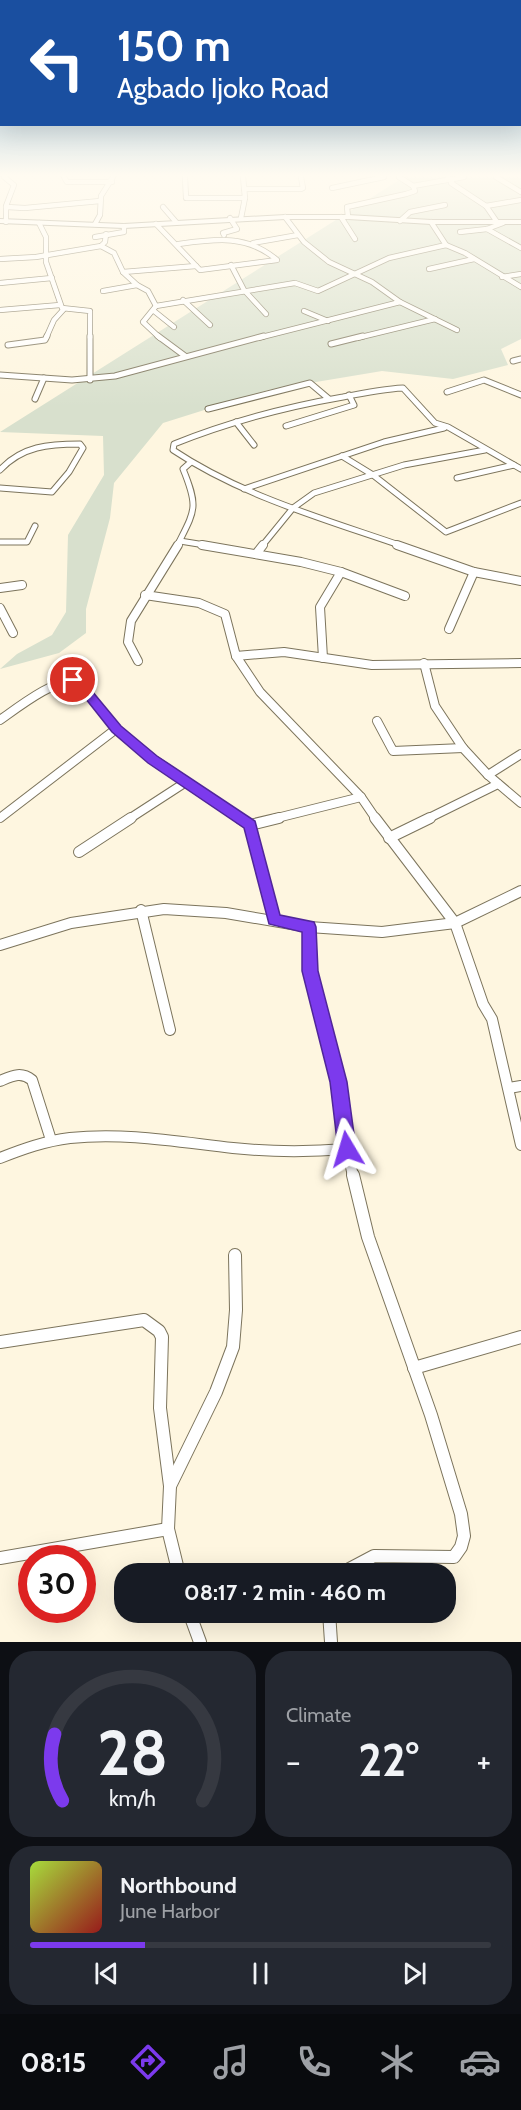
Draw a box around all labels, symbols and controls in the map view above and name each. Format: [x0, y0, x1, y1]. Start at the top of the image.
text: 150 m [117, 20, 231, 72]
icon: left [18, 24, 96, 102]
text: Agbado Ijoko Road [117, 72, 329, 105]
pin [47, 654, 98, 705]
icon: arrive [56, 663, 89, 696]
position arrow [315, 1117, 379, 1181]
speed limit sign: 30 [18, 1545, 96, 1623]
text: 08:17 · 2 min · 460 m [184, 1579, 386, 1606]
text: Climate [286, 1703, 351, 1727]
text: 28 [97, 1715, 168, 1791]
text: 22° [358, 1733, 419, 1787]
text: − [286, 1741, 301, 1781]
text: + [476, 1741, 491, 1781]
text: km/h [109, 1785, 156, 1811]
text: Northbound [120, 1872, 237, 1899]
text: June Harbor [120, 1899, 220, 1923]
icon: previous [90, 1957, 123, 1990]
icon: pause [244, 1957, 277, 1990]
icon: next [398, 1957, 431, 1990]
icon: directions [127, 2041, 169, 2083]
icon: music [210, 2041, 252, 2083]
icon: phone [293, 2041, 335, 2083]
icon: climate [376, 2041, 418, 2083]
icon: car [459, 2041, 501, 2083]
text: 08:15 [20, 2046, 86, 2079]

